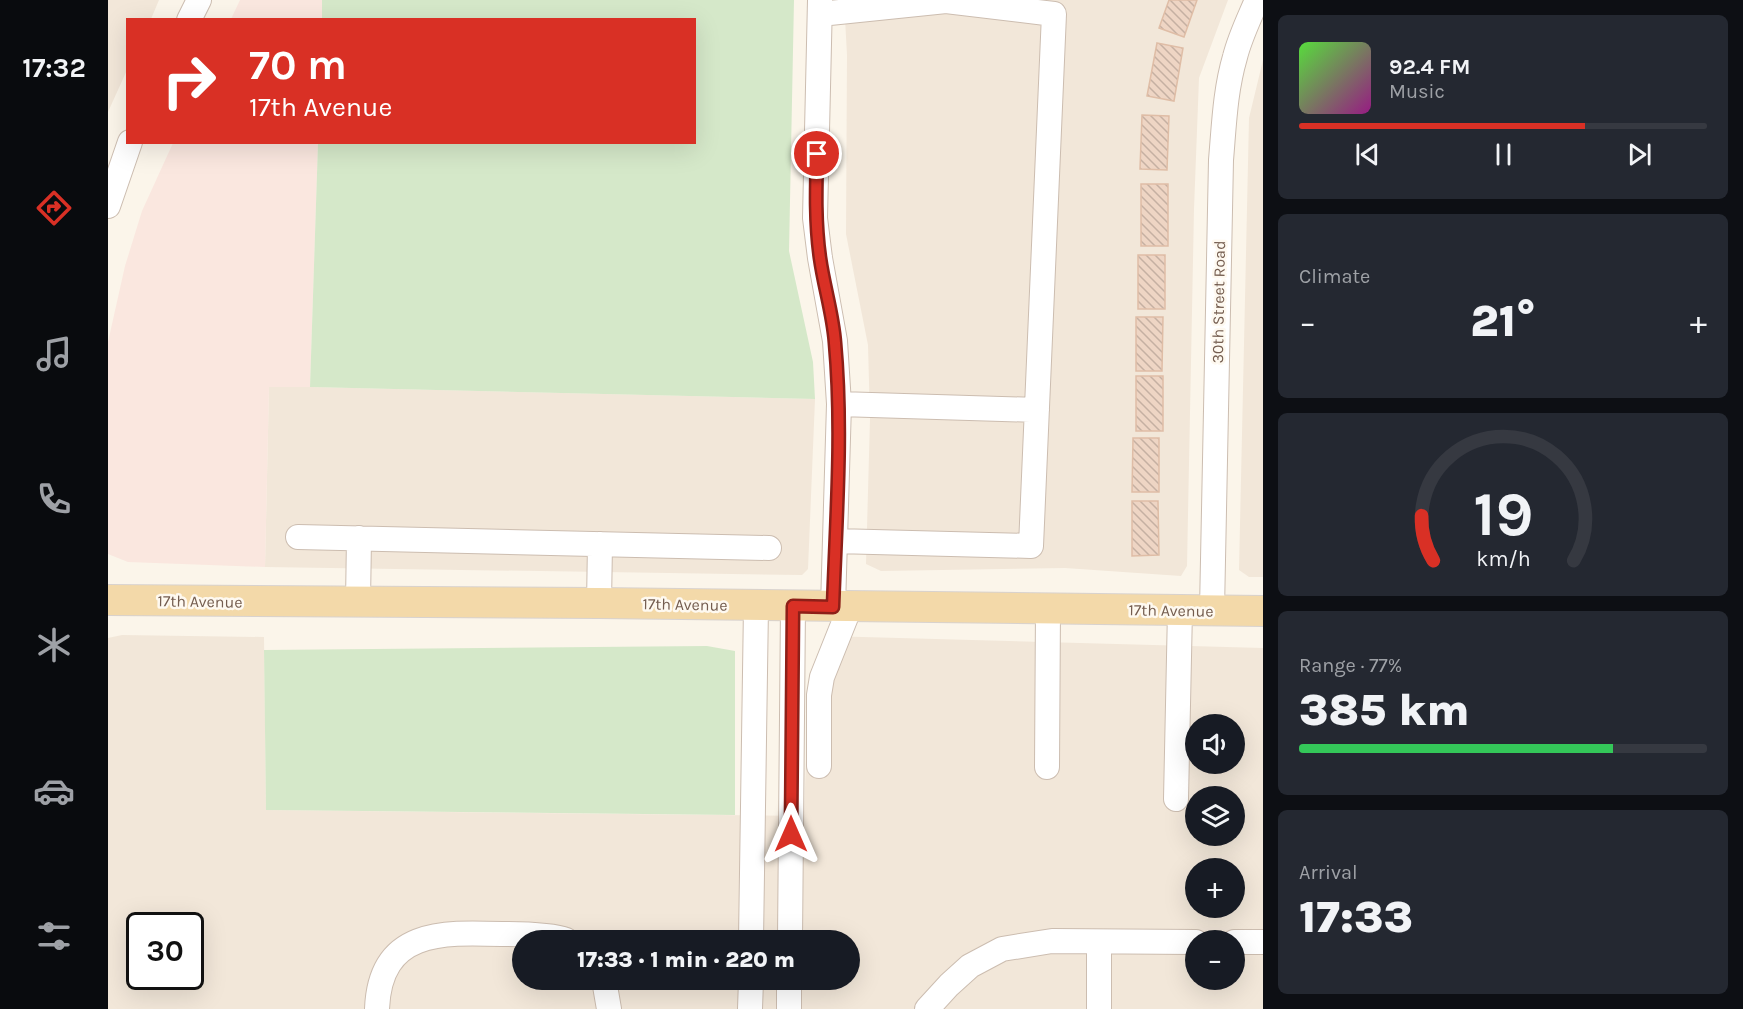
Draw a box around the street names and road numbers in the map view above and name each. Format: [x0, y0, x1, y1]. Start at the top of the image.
street label: 30th Street Road [1208, 240, 1229, 364]
street label: 17th Avenue [157, 591, 243, 612]
street label: 17th Avenue [642, 594, 728, 615]
street label: 17th Avenue [1128, 600, 1214, 621]

